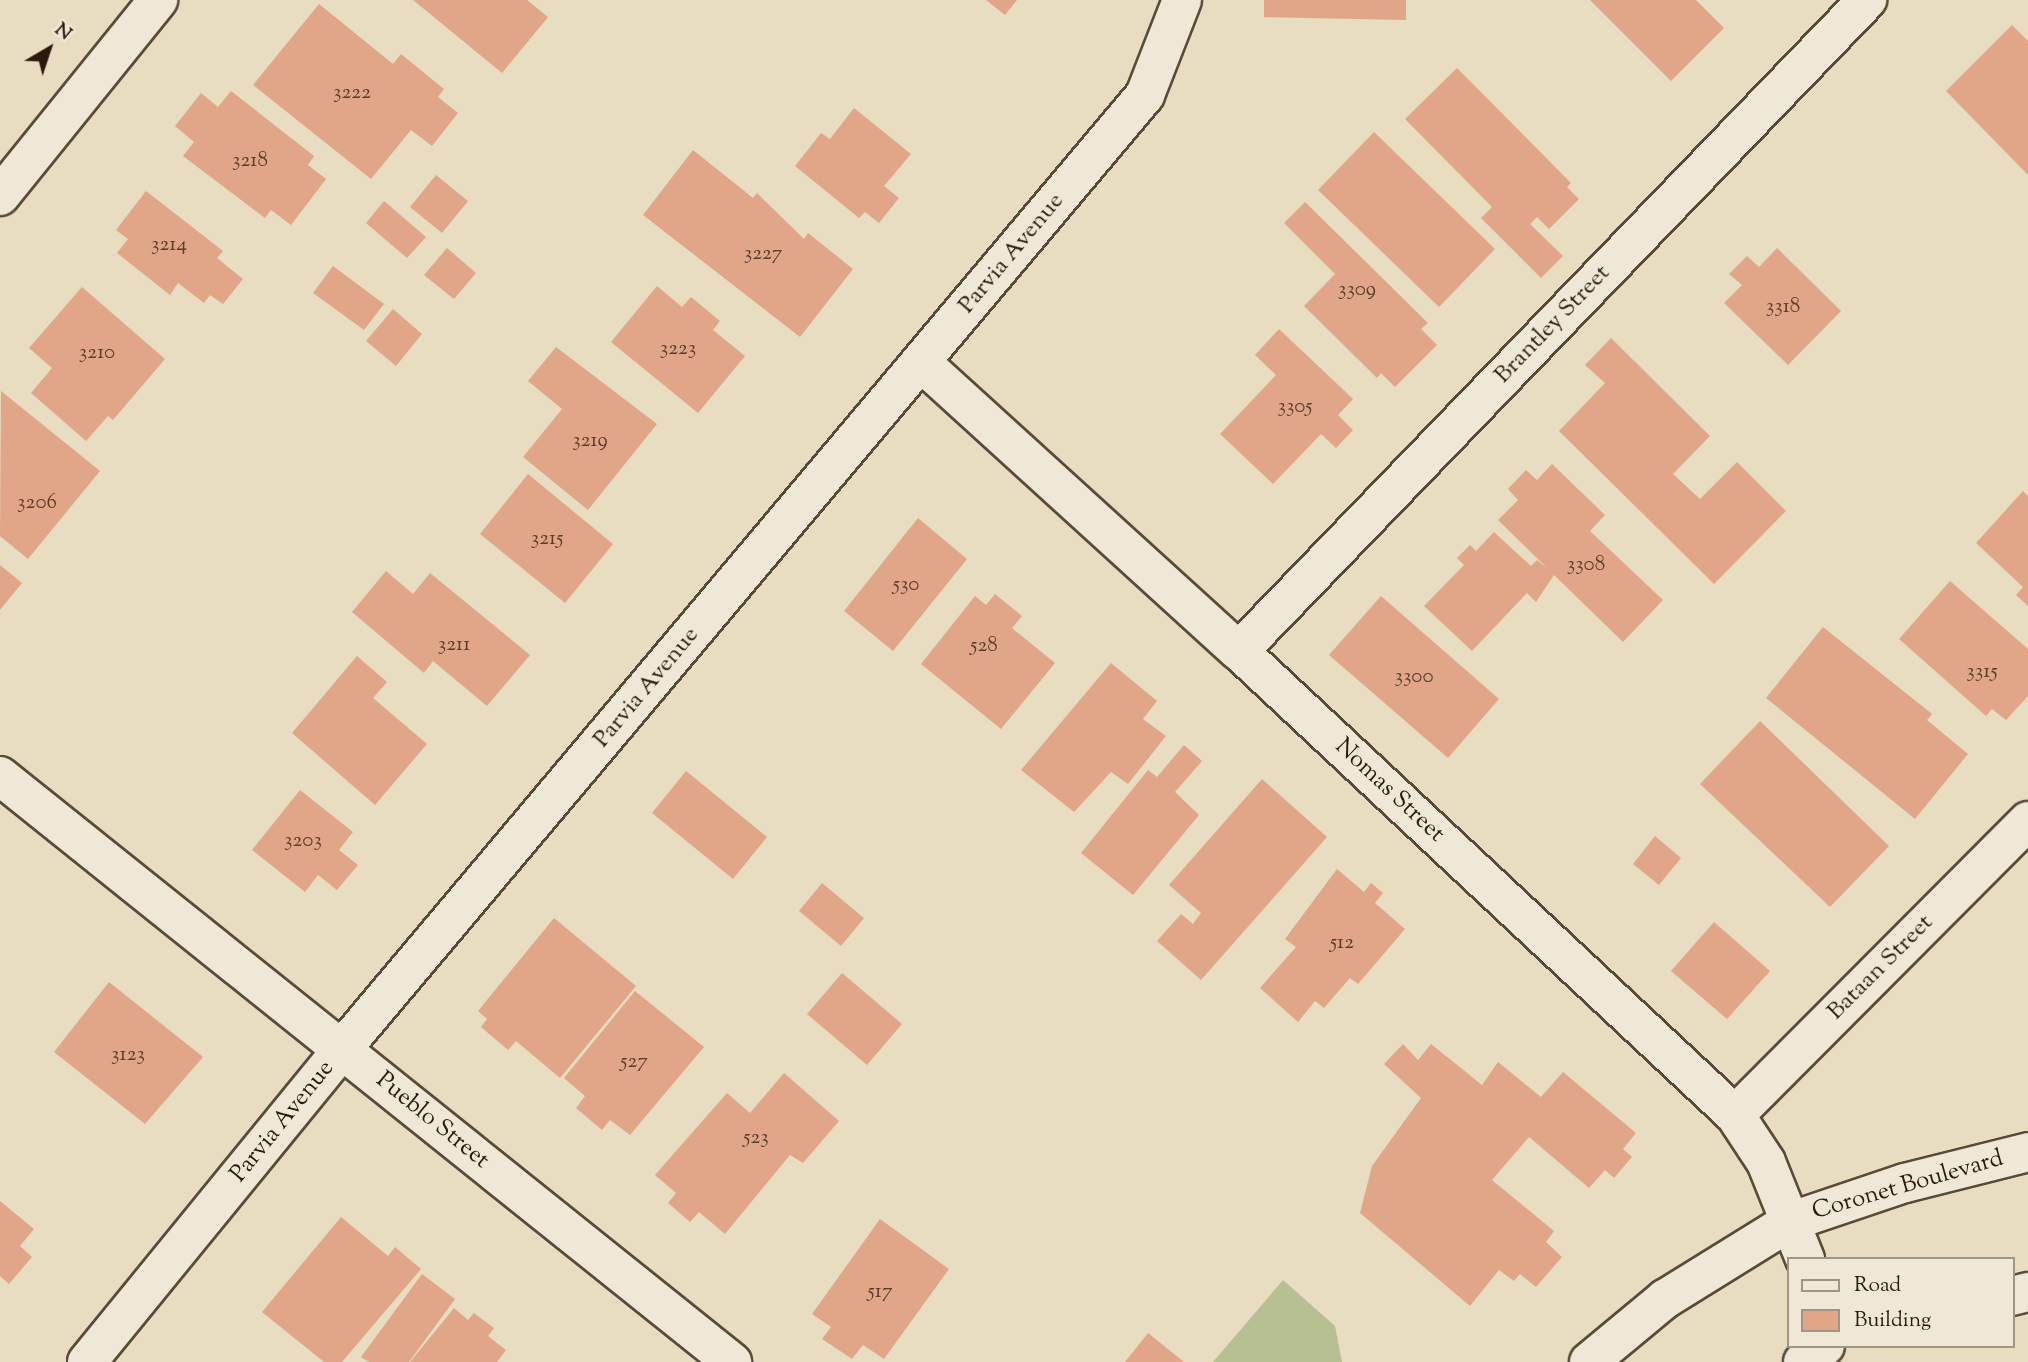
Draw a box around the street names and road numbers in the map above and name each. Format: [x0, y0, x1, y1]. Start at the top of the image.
street label: Parvia Avenue [953, 188, 1071, 320]
street label: Brantley Street [1489, 260, 1617, 390]
street label: Parvia Avenue [588, 622, 706, 754]
street label: Nomas Street [1328, 733, 1450, 849]
street label: Bataan Street [1822, 909, 1940, 1027]
street label: Parvia Avenue [225, 1055, 341, 1189]
street label: Pueblo Street [369, 1066, 495, 1176]
street label: Coronet Boulevard [1809, 1145, 2007, 1227]

